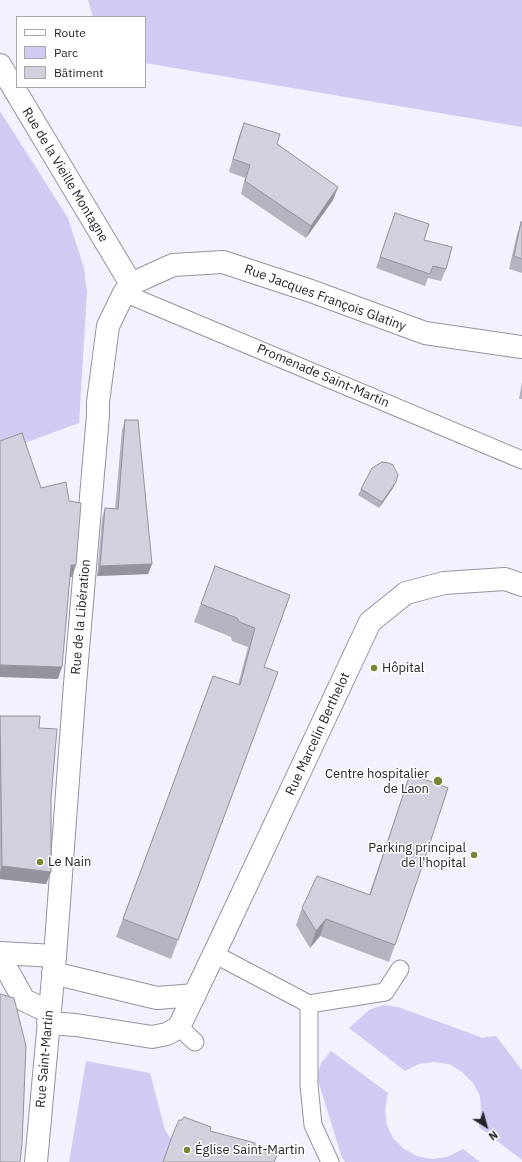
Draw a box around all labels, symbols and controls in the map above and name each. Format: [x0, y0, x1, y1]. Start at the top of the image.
legend [16, 16, 146, 88]
text: Route [54, 25, 86, 40]
text: Parc [54, 45, 78, 60]
text: Bâtiment [54, 65, 104, 80]
street label: Rue de la Vieille Montagne [19, 105, 111, 245]
street label: Rue Jacques François Glatiny [242, 261, 408, 335]
street label: Promenade Saint-Martin [254, 341, 392, 411]
street label: Rue de la Libération [68, 559, 94, 675]
place label: Hôpital [382, 660, 424, 676]
marker: Hôpital [369, 663, 379, 673]
street label: Rue Marcelin Berthelot [283, 670, 353, 798]
place label: Centre hospitalier de Laon [325, 766, 429, 797]
marker: Centre hospitalier de Laon [432, 775, 444, 787]
place label: Parking principal de l'hopital [368, 840, 466, 871]
marker: Parking principal de l'hopital [469, 850, 479, 860]
place label: Le Nain [48, 854, 91, 870]
marker: Le Nain [35, 857, 45, 867]
street label: Rue Saint-Martin [33, 1009, 57, 1109]
north arrow [466, 1106, 506, 1146]
text: N [486, 1128, 501, 1144]
place label: Église Saint-Martin [195, 1142, 305, 1158]
marker: Église Saint-Martin [182, 1145, 192, 1155]

